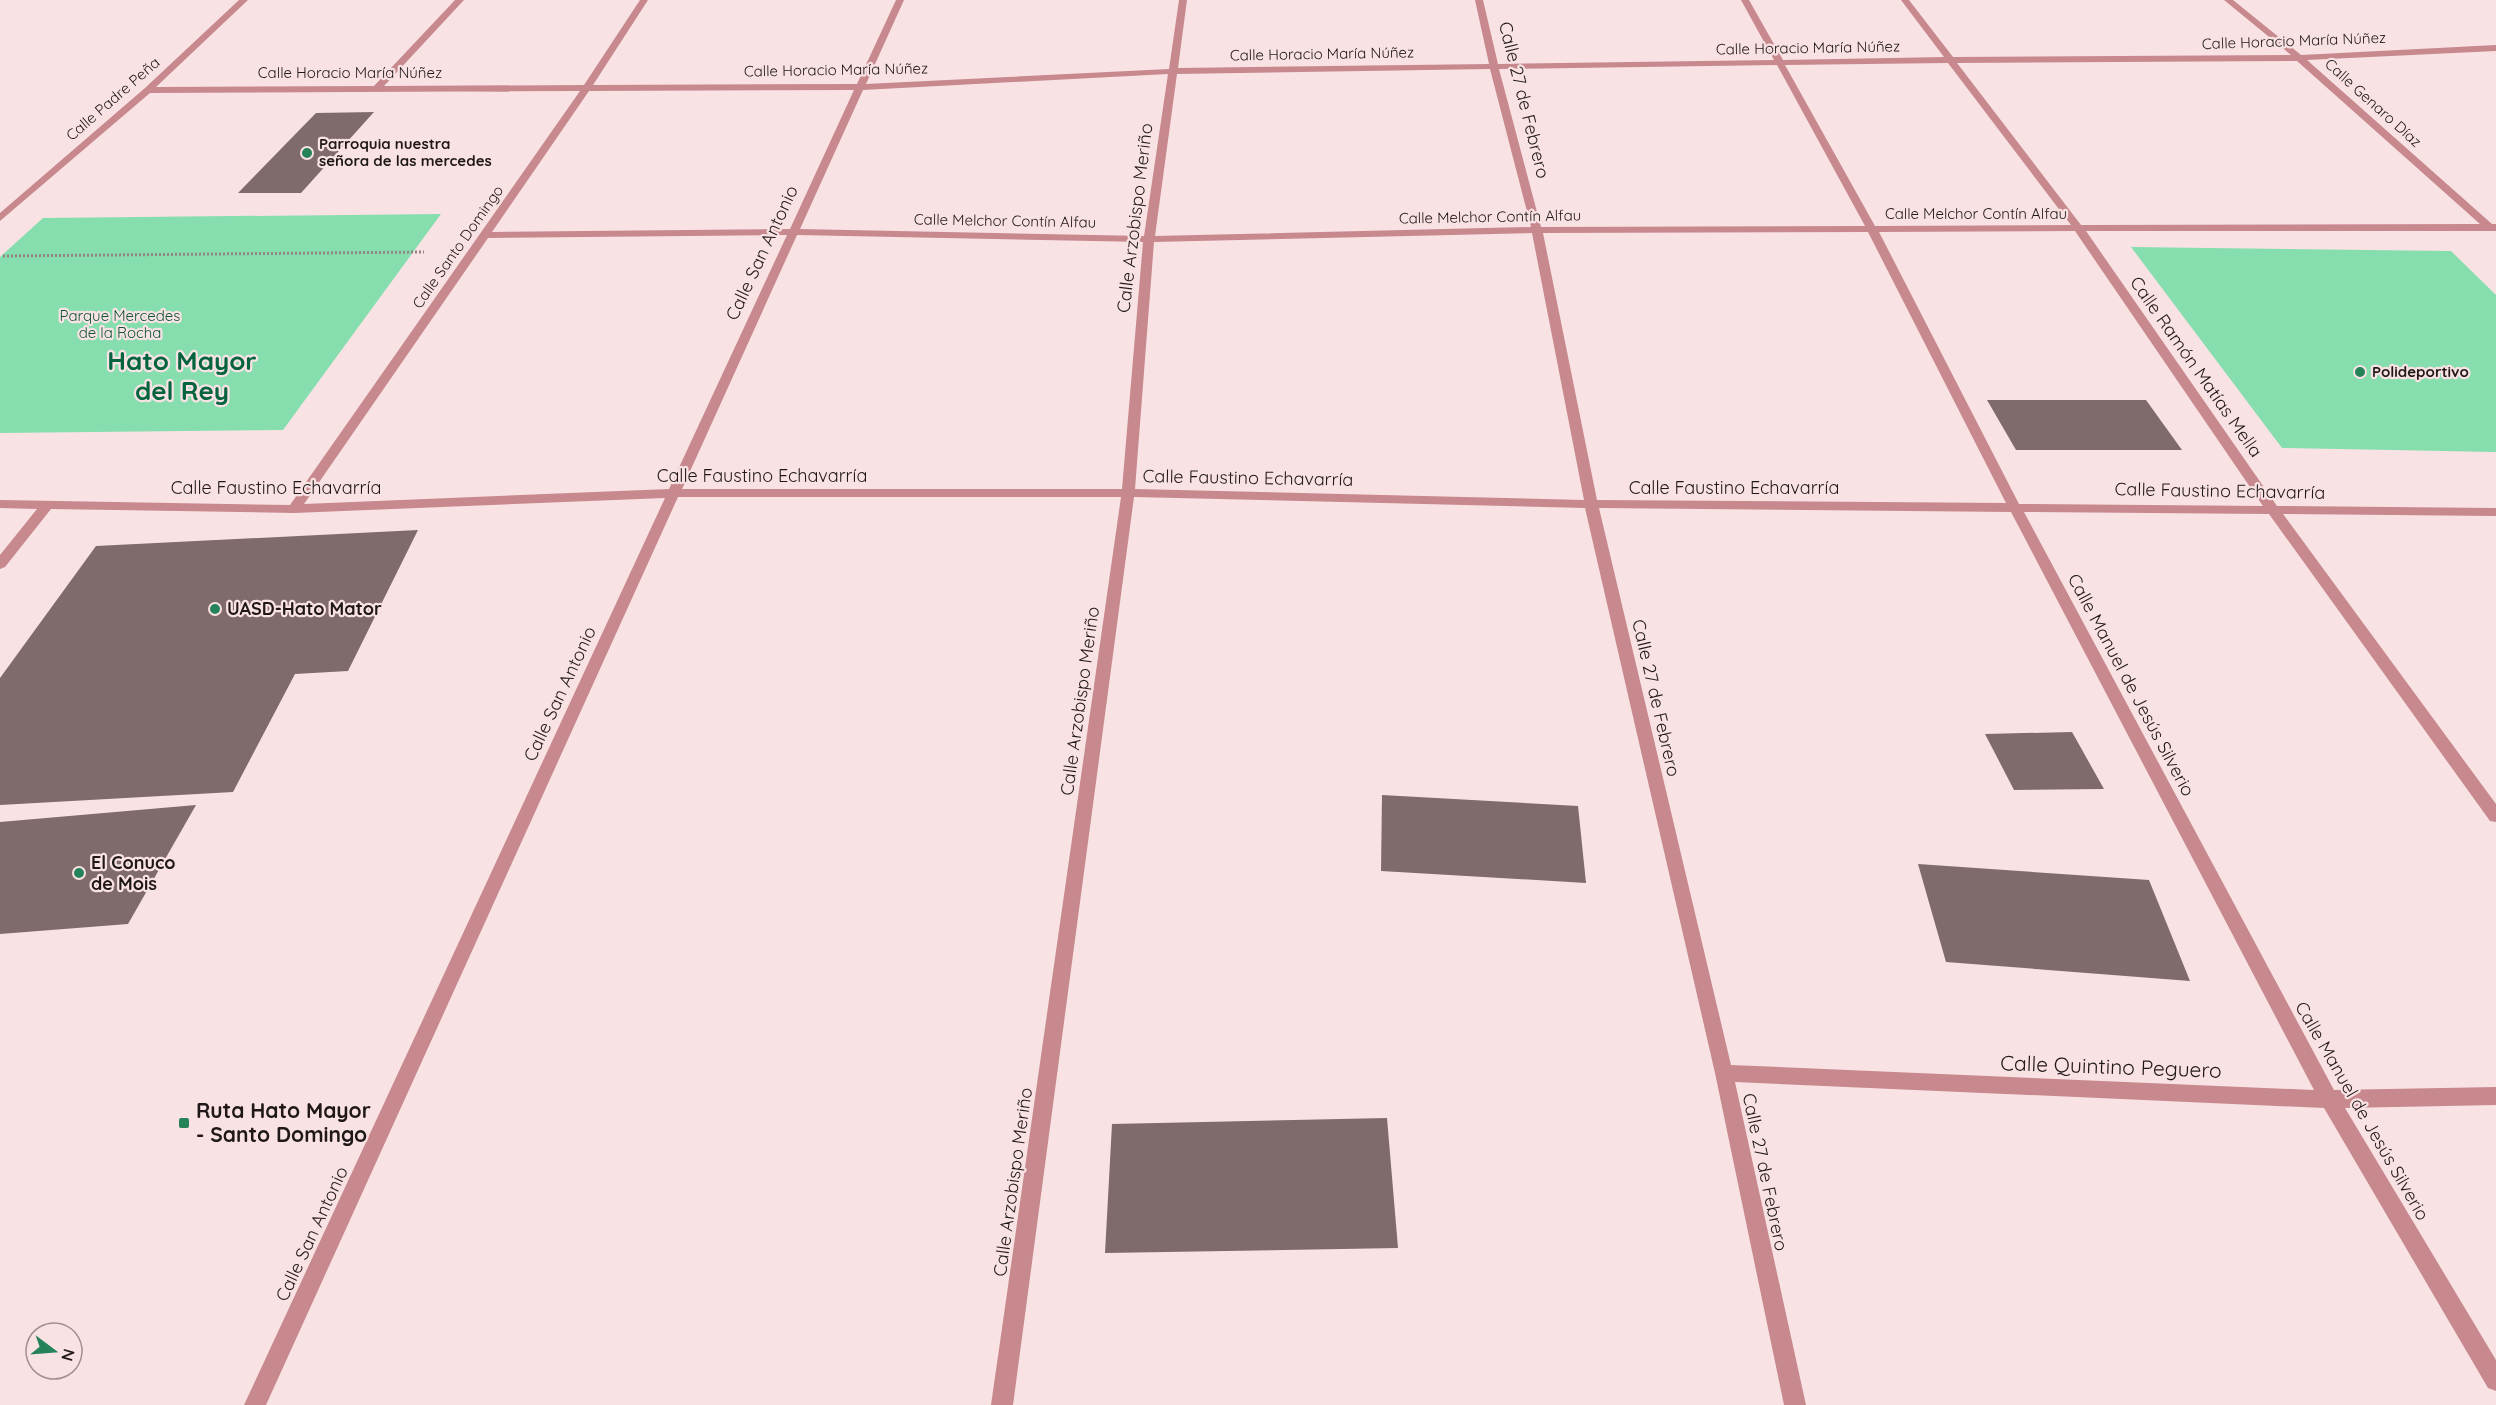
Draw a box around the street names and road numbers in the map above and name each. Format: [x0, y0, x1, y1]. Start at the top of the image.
street label: Calle 27 de Febrero [1494, 19, 1555, 181]
street label: Calle Horacio María Núñez [2202, 28, 2386, 53]
street label: Calle Horacio María Núñez [1716, 36, 1900, 59]
street label: Calle Horacio María Núñez [1230, 42, 1414, 65]
street label: Calle Padre Peña [62, 53, 164, 145]
street label: Calle Genaro Díaz [2321, 54, 2426, 151]
street label: Calle Horacio María Núñez [744, 58, 928, 81]
street label: Calle Horacio María Núñez [258, 63, 442, 82]
street label: Calle Arzobispo Meriño [1111, 122, 1158, 314]
street label: Calle Santo Domingo [408, 181, 507, 312]
street label: Calle San Antonio [720, 182, 803, 324]
street label: Calle Melchor Contín Alfau [1885, 204, 2067, 223]
street label: Calle Melchor Contín Alfau [1399, 205, 1581, 228]
street label: Calle Melchor Contín Alfau [914, 209, 1096, 232]
street label: Calle Ramón Matías Mella [2125, 272, 2268, 462]
street label: Calle Faustino Echavarría [657, 464, 867, 487]
street label: Calle Faustino Echavarría [1143, 464, 1354, 491]
street label: Calle Faustino Echavarría [171, 476, 381, 499]
street label: Calle Faustino Echavarría [1629, 476, 1839, 499]
street label: Calle Faustino Echavarría [2115, 477, 2326, 504]
street label: Calle Manuel de Jesús Silverio [2063, 569, 2200, 800]
street label: Calle Arzobispo Meriño [1055, 605, 1104, 797]
street label: Calle 27 de Febrero [1627, 617, 1686, 779]
street label: Calle San Antonio [518, 623, 601, 765]
street label: Calle Manuel de Jesús Silverio [2290, 997, 2435, 1224]
street label: Calle Quintino Peguero [2000, 1049, 2222, 1083]
street label: Calle Arzobispo Meriño [988, 1086, 1037, 1278]
street label: Calle 27 de Febrero [1738, 1091, 1793, 1253]
street label: Calle San Antonio [270, 1163, 353, 1305]

